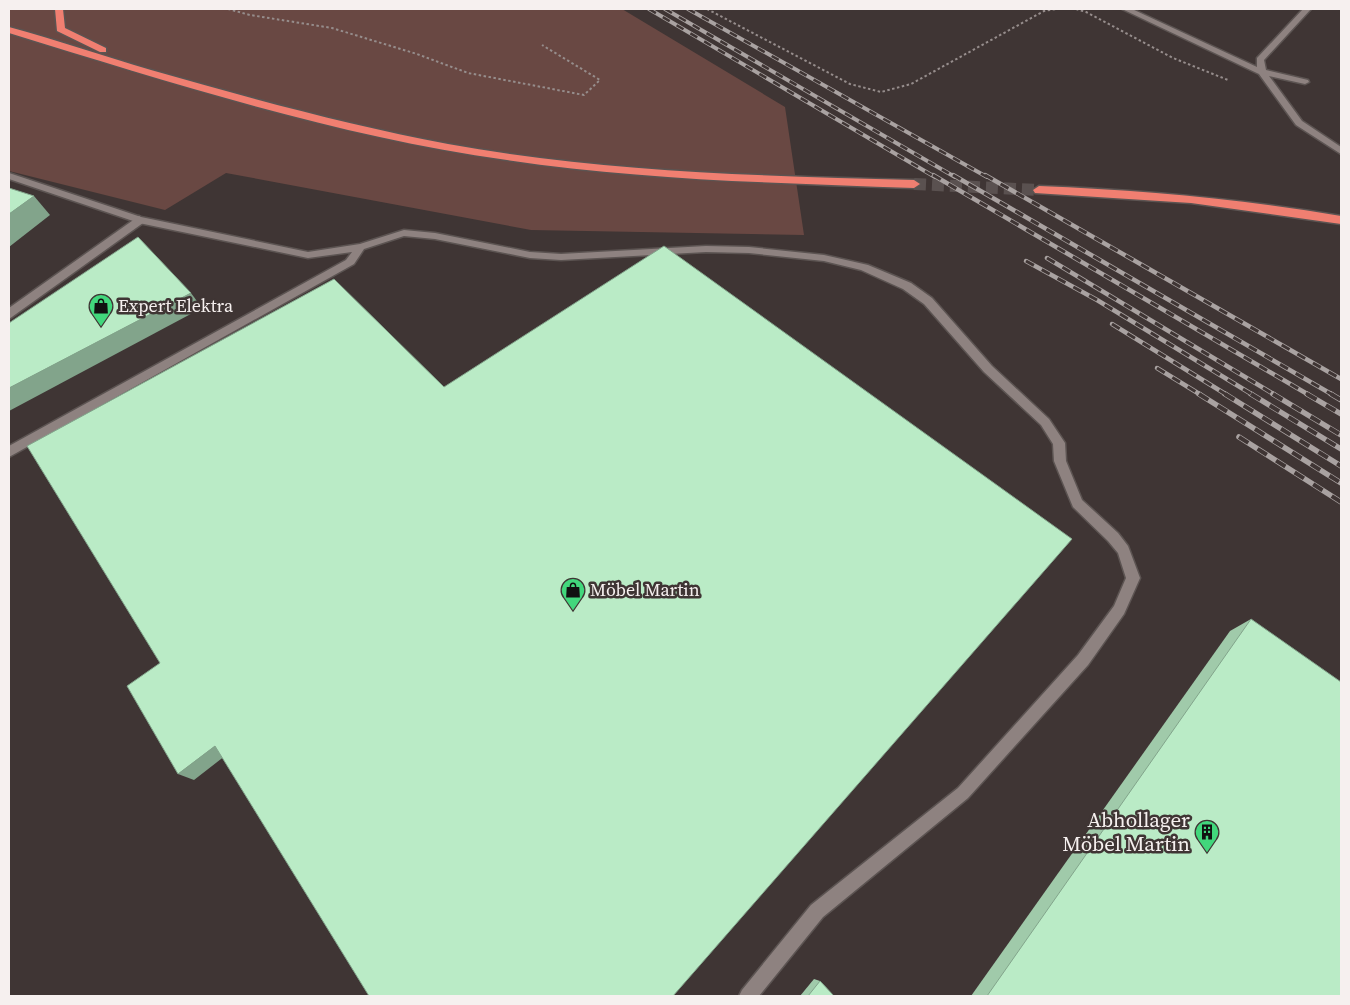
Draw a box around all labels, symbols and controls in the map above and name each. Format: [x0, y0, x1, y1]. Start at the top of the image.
shop icon: Expert Elektra [88, 293, 114, 327]
place label: Expert Elektra [118, 293, 234, 318]
shop icon: Möbel Martin [560, 577, 586, 611]
place label: Möbel Martin [590, 577, 700, 602]
place label: Abhollager Möbel Martin [1062, 805, 1190, 858]
building icon: Abhollager Möbel Martin [1194, 819, 1220, 853]

